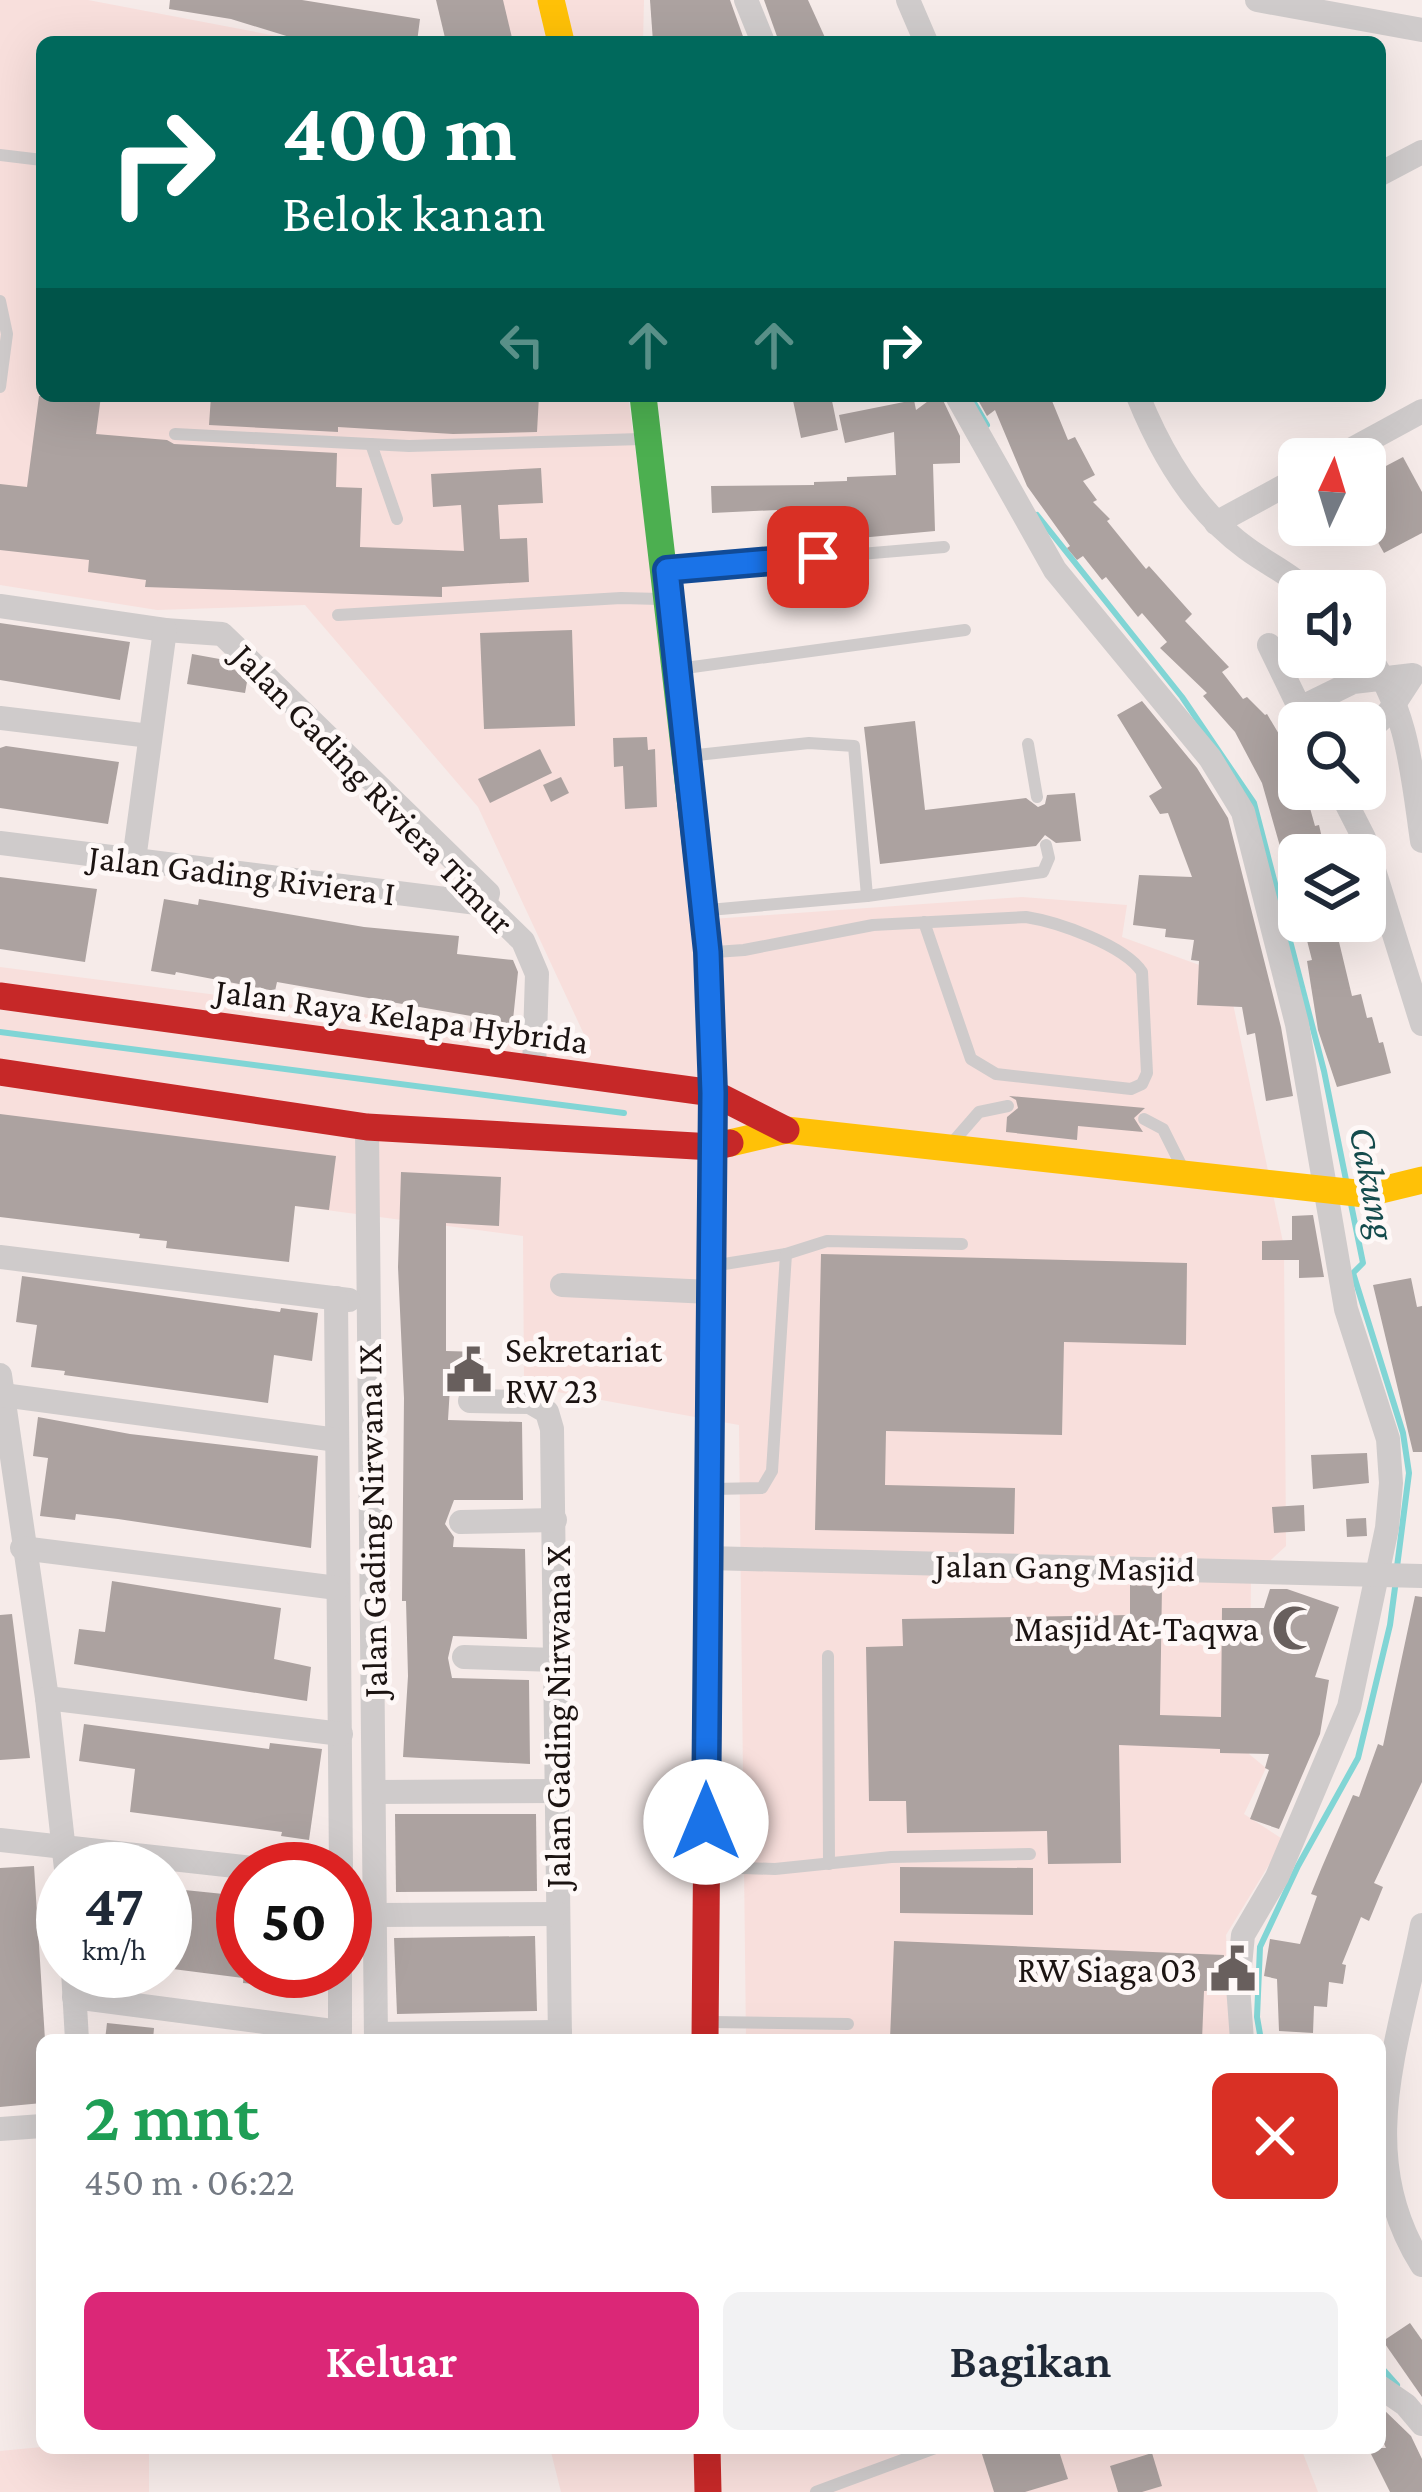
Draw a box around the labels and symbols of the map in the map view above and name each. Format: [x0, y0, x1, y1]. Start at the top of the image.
north arrow [1278, 438, 1386, 546]
pin [767, 506, 869, 608]
street label: Jalan Gading Riviera Timur [222, 633, 522, 942]
street label: Jalan Gading Riviera I [83, 836, 397, 914]
street label: Jalan Raya Kelapa Hybrida [210, 970, 591, 1062]
water label: Cakung [1340, 1123, 1406, 1245]
place label: Sekretariat RW 23 [505, 1330, 663, 1411]
street label: Jalan Gading Nirwana IX [349, 1343, 395, 1701]
public building icon: Sekretariat RW 23 [444, 1345, 494, 1395]
street label: Jalan Gading Nirwana X [538, 1545, 578, 1891]
street label: Jalan Gang Masjid [931, 1545, 1196, 1589]
mosque icon: Masjid At-Taqwa [1270, 1603, 1320, 1653]
place label: Masjid At-Taqwa [1014, 1609, 1259, 1649]
position arrow [643, 1759, 769, 1885]
speed limit sign: 50 [216, 1842, 372, 1998]
public building icon: RW Siaga 03 [1208, 1944, 1258, 1994]
place label: RW Siaga 03 [1017, 1950, 1197, 1990]

